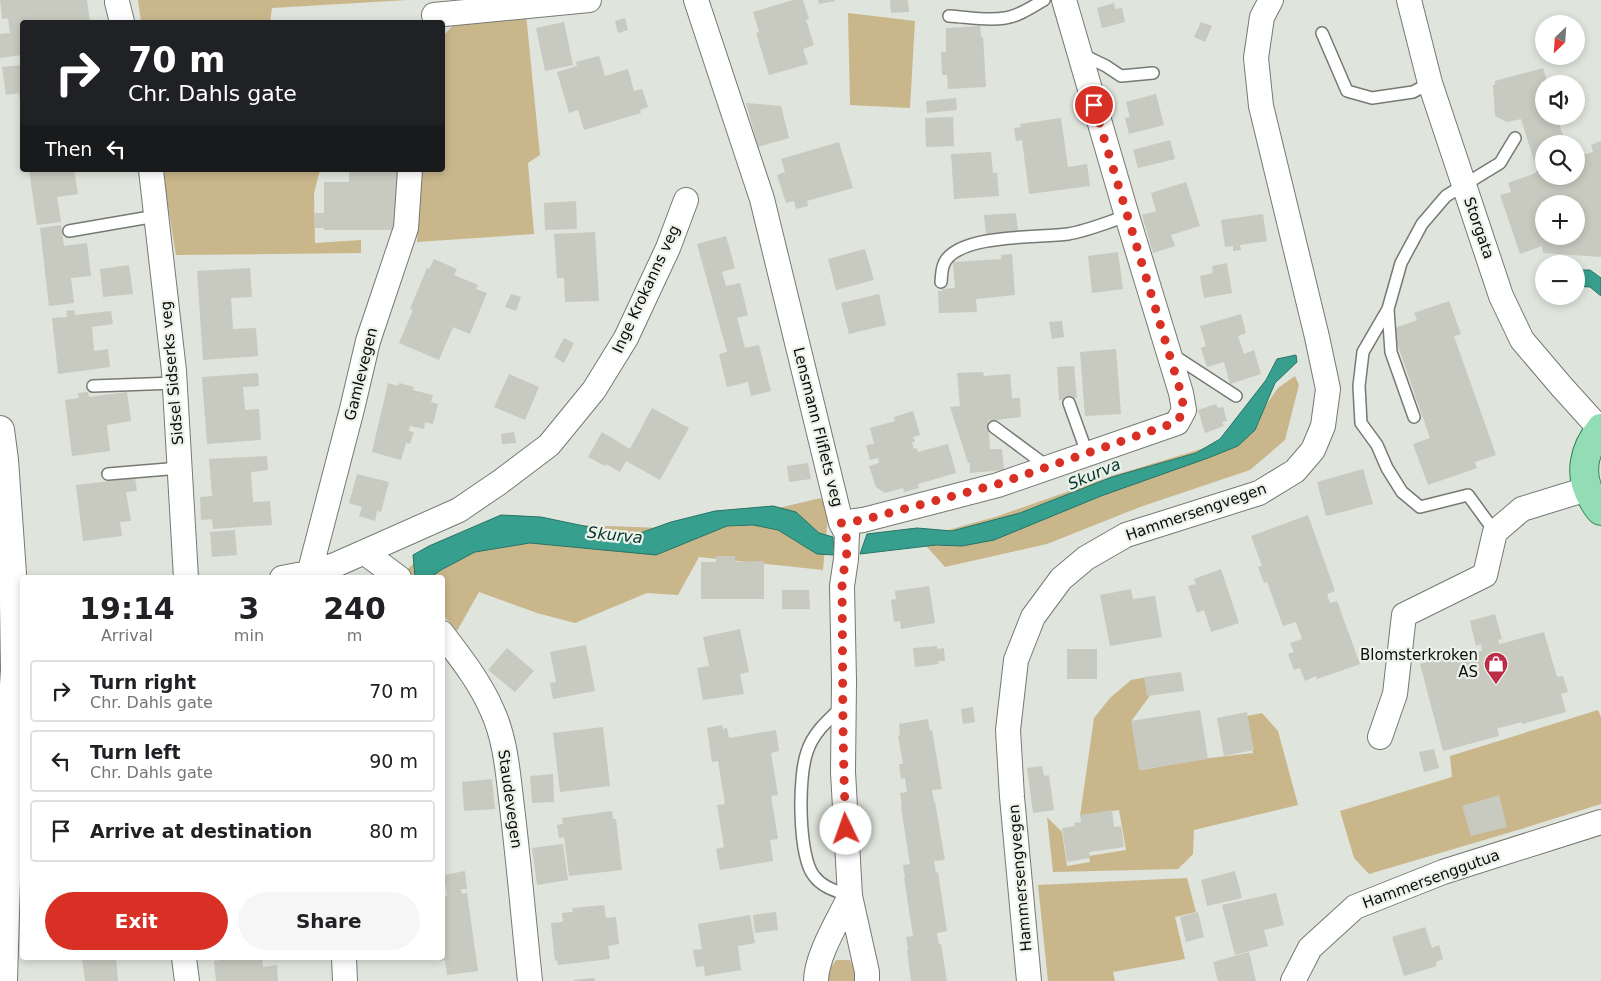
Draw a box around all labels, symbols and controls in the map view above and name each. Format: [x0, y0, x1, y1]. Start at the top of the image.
north arrow [1535, 15, 1585, 65]
map controls [1535, 15, 1585, 305]
icon: right [45, 40, 110, 105]
text: 70 m [128, 40, 225, 80]
button: sound [1535, 75, 1585, 125]
text: Chr. Dahls gate [128, 81, 297, 106]
pin [1073, 84, 1115, 126]
icon: arrive [1080, 91, 1108, 119]
icon: left [102, 135, 130, 163]
button: search [1535, 135, 1585, 185]
text: Then [45, 138, 92, 160]
street label: Storgata [1460, 195, 1498, 261]
button: + [1535, 195, 1585, 245]
street label: Inge Krokanns veg [608, 222, 684, 356]
button: − [1535, 255, 1585, 305]
street label: Sidsel Sidserks veg [157, 300, 187, 446]
street label: Gamlevegen [341, 326, 381, 422]
street label: Lensmann Fliflets veg [789, 345, 847, 509]
water label: Skurva [1065, 454, 1123, 494]
street label: Hammersengvegen [1123, 479, 1269, 545]
water label: Skurva [586, 523, 644, 547]
text: 19:14 [79, 591, 175, 626]
text: 3 [238, 591, 259, 626]
text: 240 [323, 591, 386, 626]
text: Arrival [101, 626, 153, 645]
text: min [234, 626, 264, 645]
text: m [347, 626, 362, 645]
place label: Blomsterkroken AS [1360, 646, 1478, 681]
shop icon: Blomsterkroken AS [1483, 651, 1509, 685]
text: Turn right [90, 671, 196, 693]
icon: right [47, 677, 75, 705]
text: 70 m [369, 680, 418, 702]
text: Chr. Dahls gate [90, 693, 213, 712]
text: Turn left [90, 741, 181, 763]
icon: left [47, 747, 75, 775]
street label: Staudevegen [494, 749, 526, 849]
text: 90 m [369, 750, 418, 772]
text: Chr. Dahls gate [90, 763, 213, 782]
position arrow [819, 802, 871, 854]
street label: Hammersengvegen [1005, 804, 1035, 952]
icon: arrive [47, 817, 75, 845]
text: Arrive at destination [90, 820, 312, 842]
text: 80 m [369, 820, 418, 842]
street label: Hammersenggutua [1360, 846, 1502, 912]
button: Exit [45, 892, 228, 950]
button: Share [238, 892, 420, 950]

